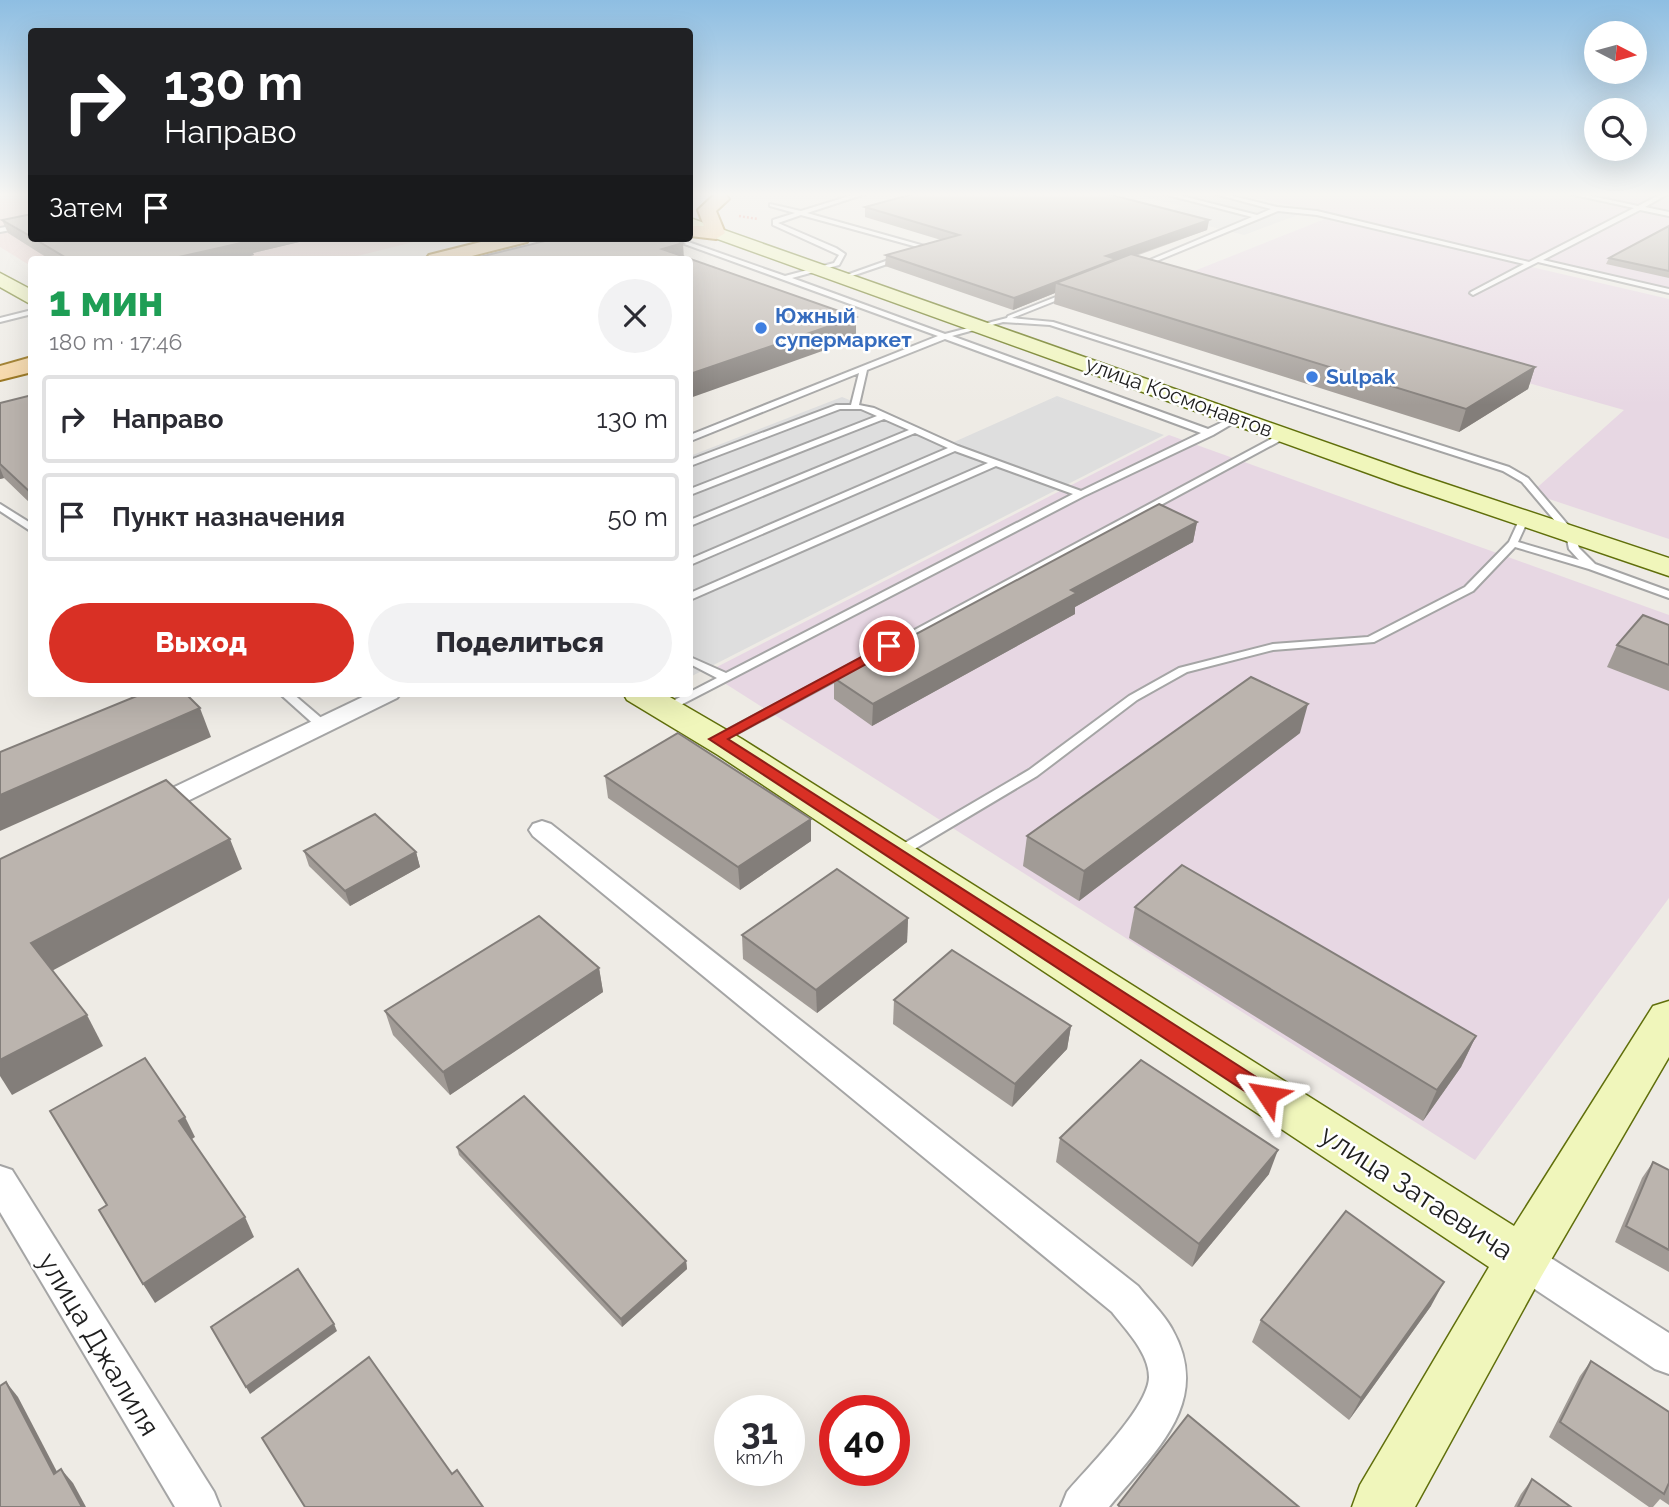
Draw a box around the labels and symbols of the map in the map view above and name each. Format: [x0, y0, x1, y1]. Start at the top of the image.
north arrow [1584, 21, 1647, 84]
place label: Южный супермаркет [775, 303, 912, 352]
marker: Южный супермаркет [753, 320, 769, 336]
street label: улица Космонавтов [1082, 351, 1276, 442]
place label: Sulpak [1326, 364, 1396, 389]
marker: Sulpak [1304, 369, 1320, 385]
pin [859, 616, 919, 676]
position arrow [1230, 1058, 1304, 1132]
street label: улица Затаевича [1314, 1118, 1519, 1267]
street label: улица Джалиля [31, 1247, 166, 1442]
speed limit sign: 40 [819, 1395, 910, 1486]

